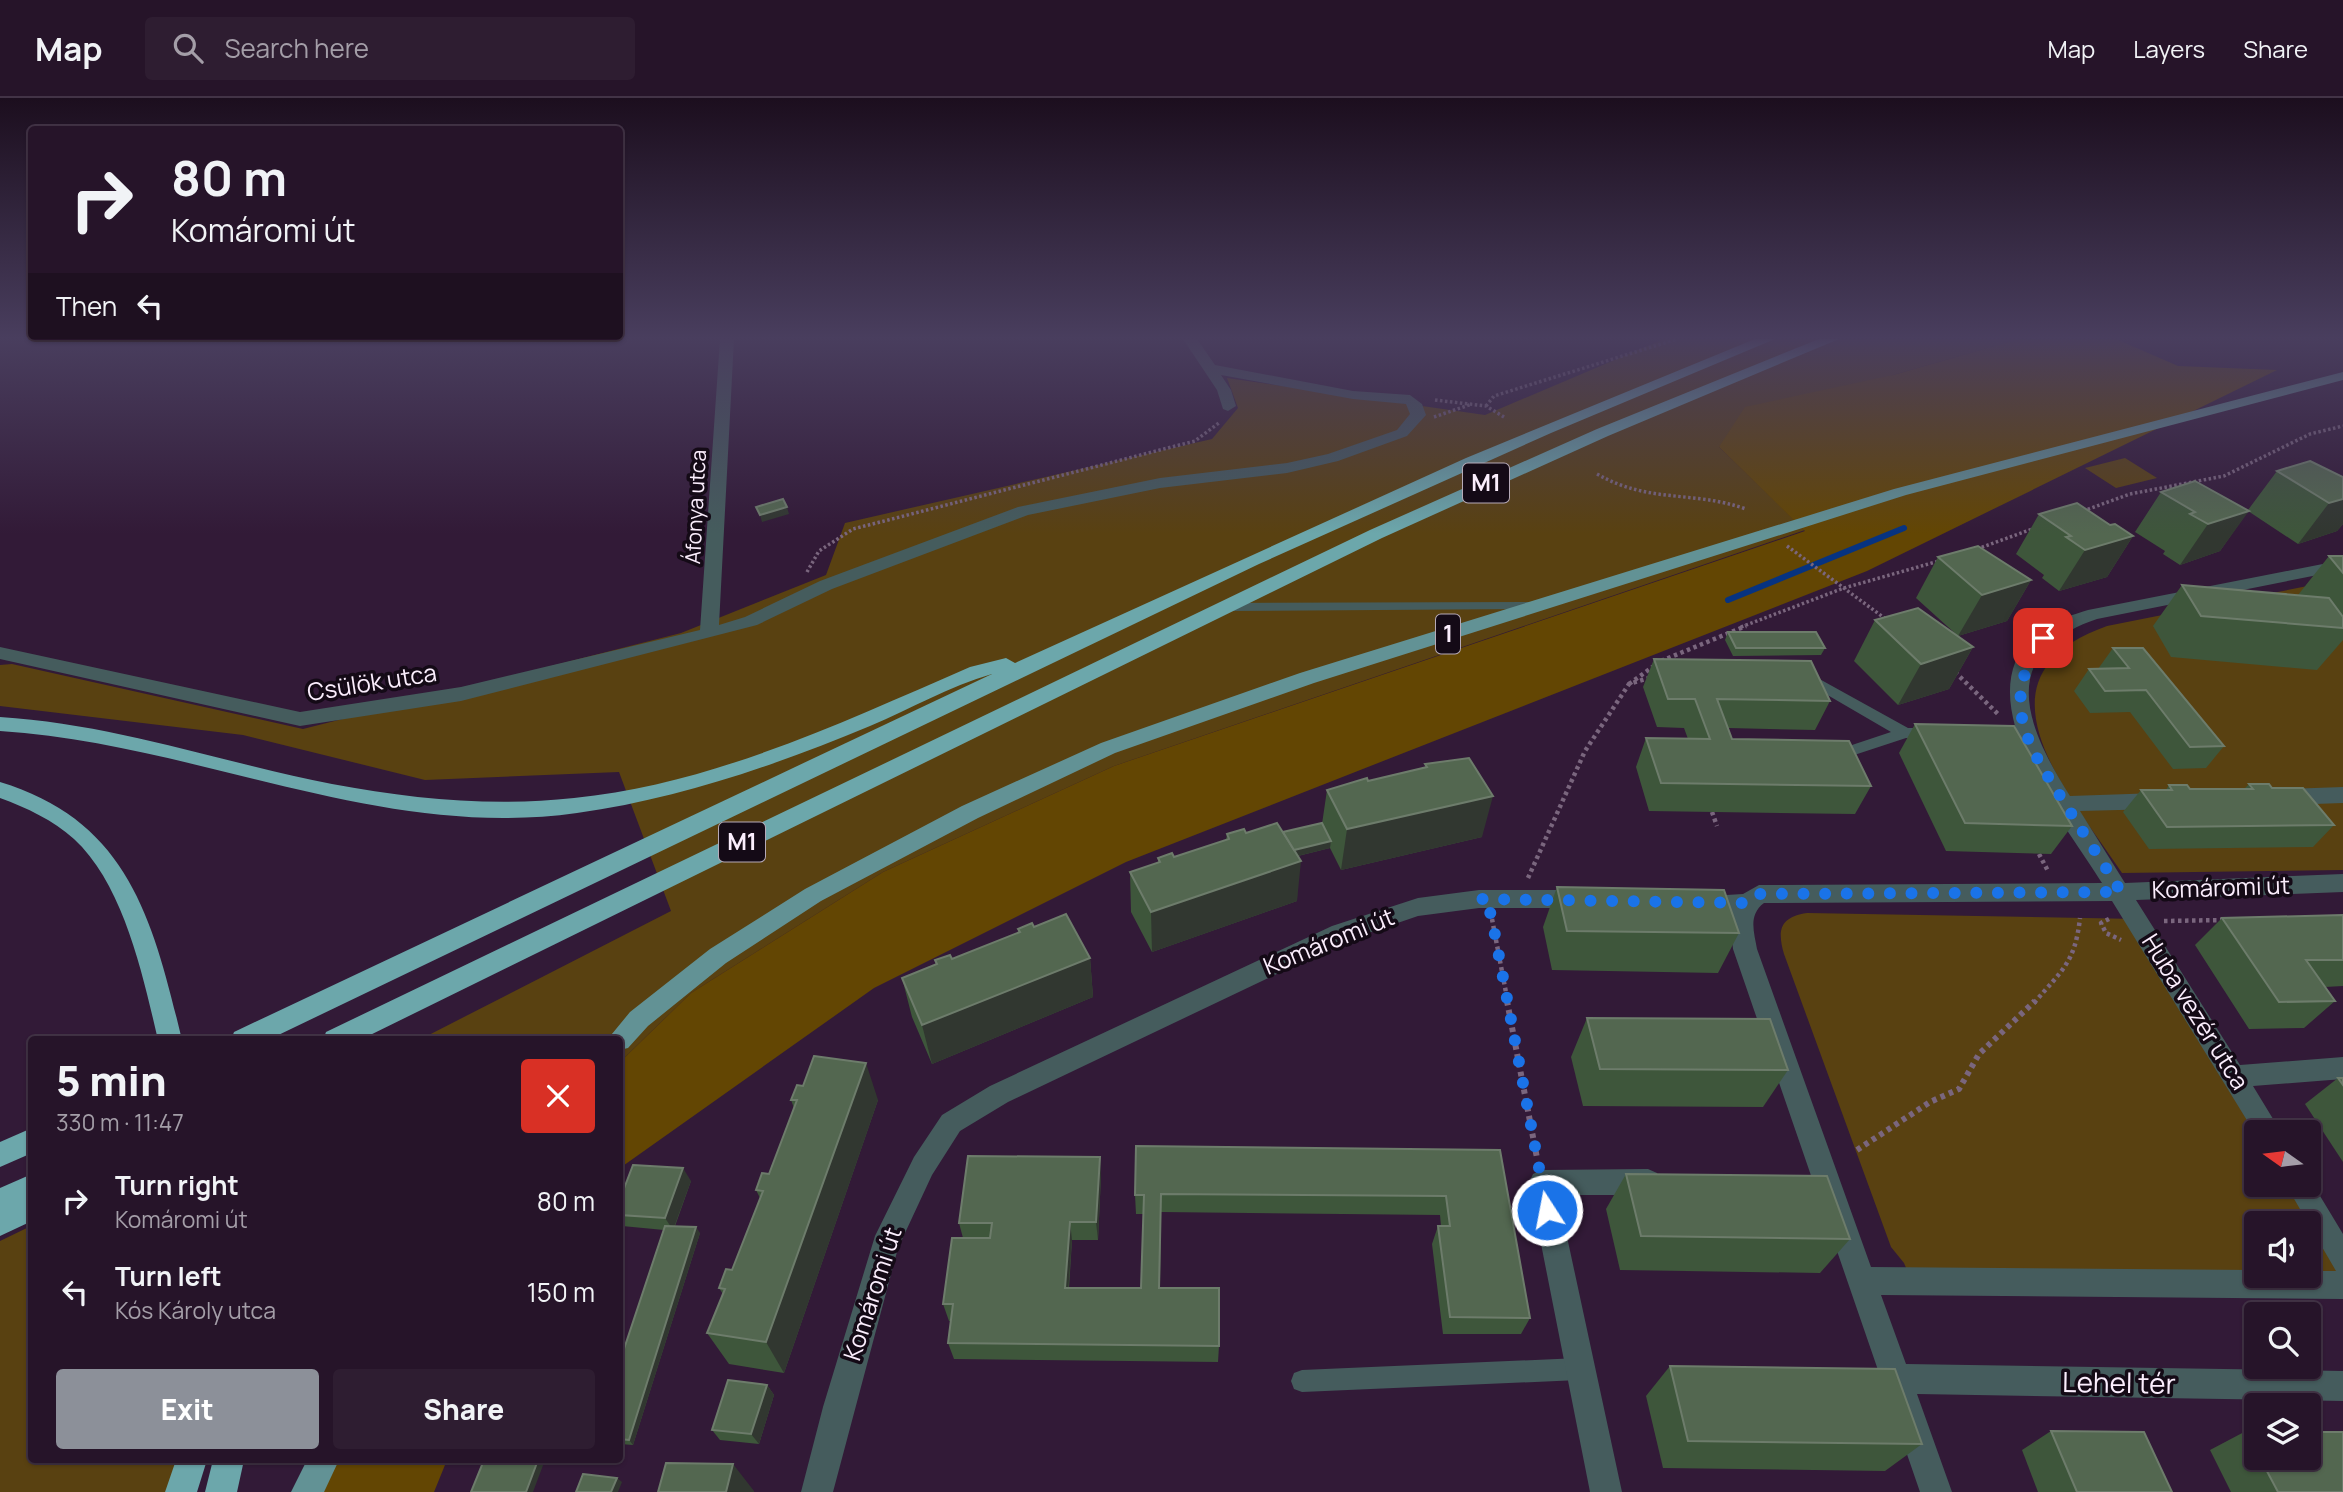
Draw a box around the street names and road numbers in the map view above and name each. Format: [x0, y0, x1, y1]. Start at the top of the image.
street label: Áfonya utca [678, 449, 712, 565]
road number: M1 [1463, 464, 1509, 502]
road number: 1 [1436, 614, 1460, 654]
street label: Csülök utca [305, 655, 439, 708]
road number: M1 [719, 822, 765, 862]
street label: Komáromi út [2151, 868, 2291, 905]
street label: Komáromi út [1258, 899, 1399, 982]
street label: Huba vezér utca [2135, 927, 2257, 1095]
street label: Komáromi út [834, 1223, 909, 1364]
street label: Lehel tér [2062, 1362, 2176, 1402]

